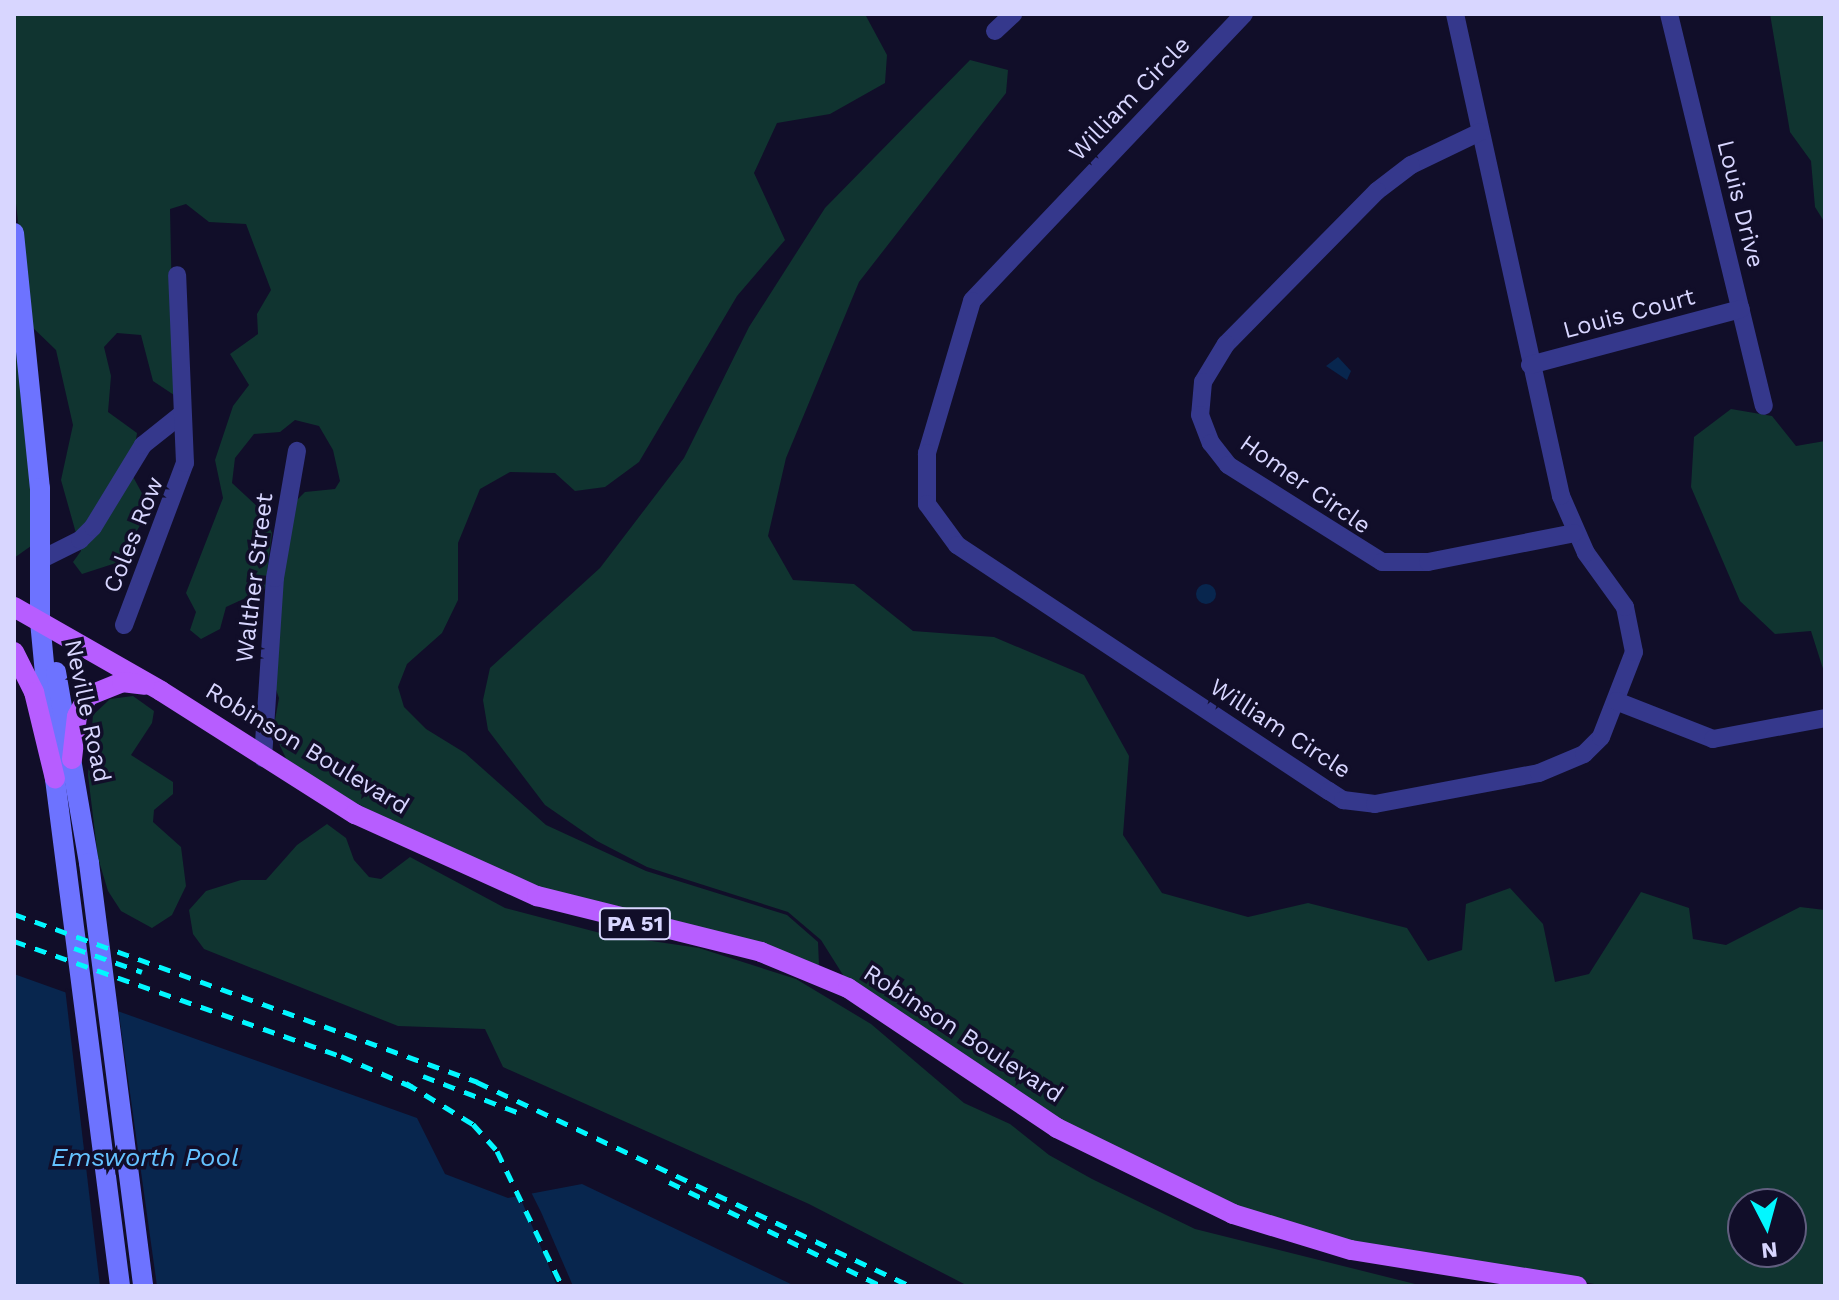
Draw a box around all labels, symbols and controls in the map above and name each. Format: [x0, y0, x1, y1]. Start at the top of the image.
street label: William Circle [1063, 31, 1197, 167]
street label: Louis Drive [1710, 137, 1770, 271]
street label: Louis Court [1560, 283, 1698, 345]
street label: Homer Circle [1234, 429, 1376, 541]
street label: Coles Row [98, 473, 170, 597]
street label: Walther Street [230, 491, 280, 665]
street label: Neville Road [58, 637, 116, 785]
street label: William Circle [1204, 673, 1356, 785]
street label: Robinson Boulevard [200, 677, 414, 821]
road number: PA 51 [597, 906, 673, 942]
street label: Robinson Boulevard [858, 959, 1068, 1109]
water label: Emsworth Pool [51, 1142, 239, 1174]
north arrow [1727, 1188, 1807, 1268]
text: N [1760, 1237, 1779, 1264]

